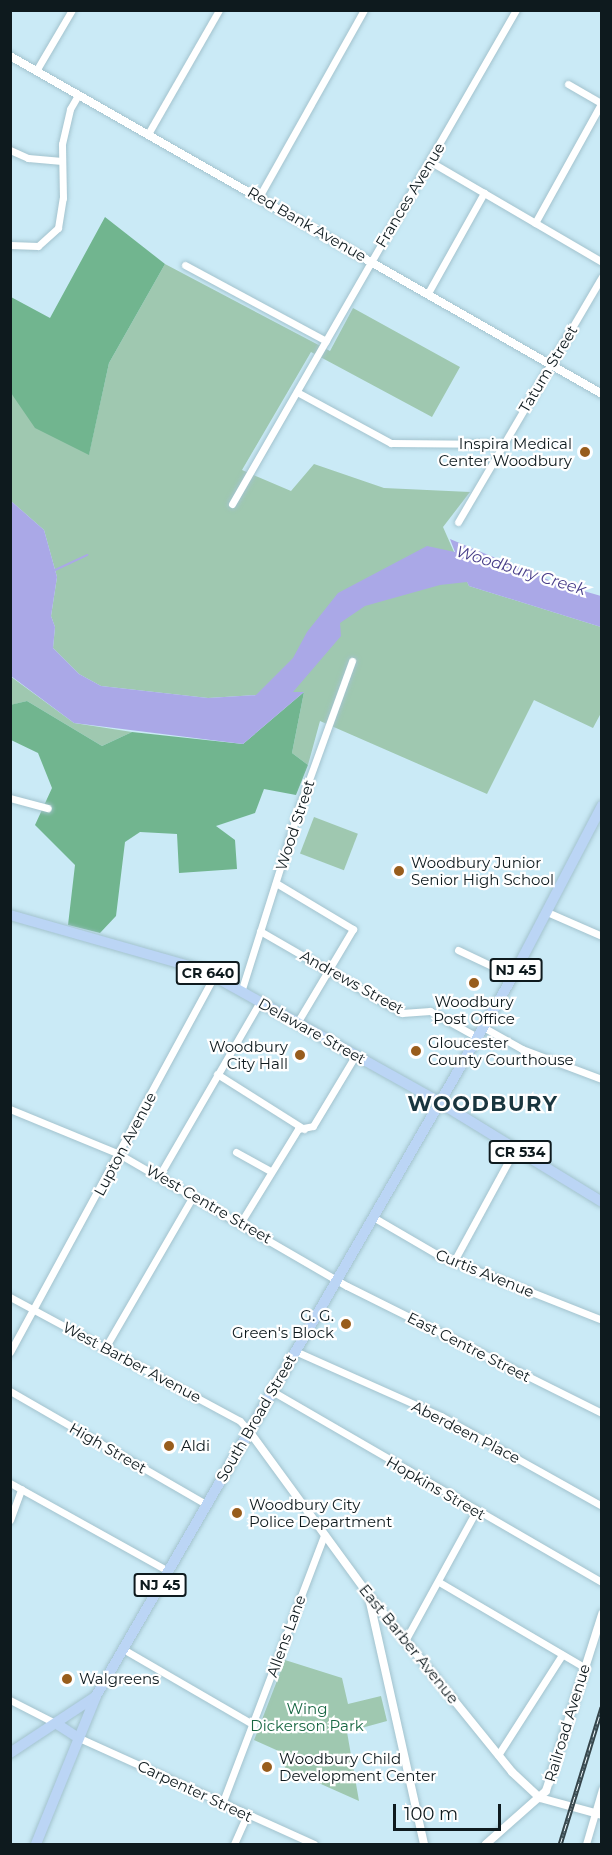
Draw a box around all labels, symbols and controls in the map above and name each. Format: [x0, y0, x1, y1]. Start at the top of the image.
street label: Frances Avenue [372, 139, 448, 251]
street label: Red Bank Avenue [245, 183, 369, 265]
street label: Tatum Street [515, 322, 581, 416]
place label: Inspira Medical Center Woodbury [439, 434, 572, 469]
marker: Inspira Medical Center Woodbury [576, 443, 594, 461]
water label: Woodbury Creek [454, 542, 588, 600]
street label: Wood Street [272, 777, 318, 873]
place label: Woodbury Junior Senior High School [411, 853, 554, 888]
marker: Woodbury Junior Senior High School [392, 864, 406, 878]
street label: Andrews Street [297, 946, 407, 1018]
road number: NJ 45 [489, 959, 543, 981]
road number: CR 640 [175, 962, 241, 984]
marker: Woodbury Post Office [467, 976, 481, 990]
place label: Woodbury Post Office [433, 992, 515, 1027]
street label: Delaware Street [255, 994, 369, 1068]
place label: Gloucester County Courthouse [428, 1033, 574, 1068]
place label: Woodbury City Hall [209, 1037, 288, 1072]
marker: Gloucester County Courthouse [409, 1044, 423, 1058]
marker: Woodbury City Hall [293, 1048, 307, 1062]
street label: Lupton Avenue [90, 1089, 160, 1199]
district label: WOODBURY [408, 1091, 558, 1117]
road number: CR 534 [488, 1141, 552, 1163]
street label: West Centre Street [143, 1161, 275, 1247]
street label: Curtis Avenue [433, 1245, 537, 1301]
place label: G. G. Green's Block [232, 1306, 334, 1341]
street label: East Centre Street [404, 1308, 534, 1386]
marker: G. G. Green's Block [339, 1317, 353, 1331]
street label: West Barber Avenue [60, 1318, 204, 1406]
street label: South Broad Street [212, 1351, 300, 1485]
street label: Aberdeen Place [409, 1397, 523, 1467]
street label: High Street [66, 1419, 150, 1477]
place label: Aldi [181, 1437, 210, 1455]
marker: Aldi [162, 1439, 176, 1453]
street label: Hopkins Street [383, 1452, 489, 1524]
place label: Woodbury City Police Department [249, 1495, 392, 1530]
marker: Woodbury City Police Department [230, 1506, 244, 1520]
road number: NJ 45 [133, 1574, 187, 1596]
street label: East Barber Avenue [355, 1581, 463, 1707]
street label: Allens Lane [263, 1592, 309, 1680]
street label: Railroad Avenue [540, 1662, 594, 1784]
place label: Walgreens [79, 1670, 159, 1688]
marker: Walgreens [60, 1672, 74, 1686]
park label: Wing Dickerson Park [250, 1699, 364, 1734]
place label: Woodbury Child Development Center [279, 1749, 436, 1784]
street label: Carpenter Street [135, 1756, 255, 1826]
marker: Woodbury Child Development Center [260, 1760, 274, 1774]
scale bar [396, 1792, 504, 1830]
text: 100 m [404, 1803, 458, 1825]

